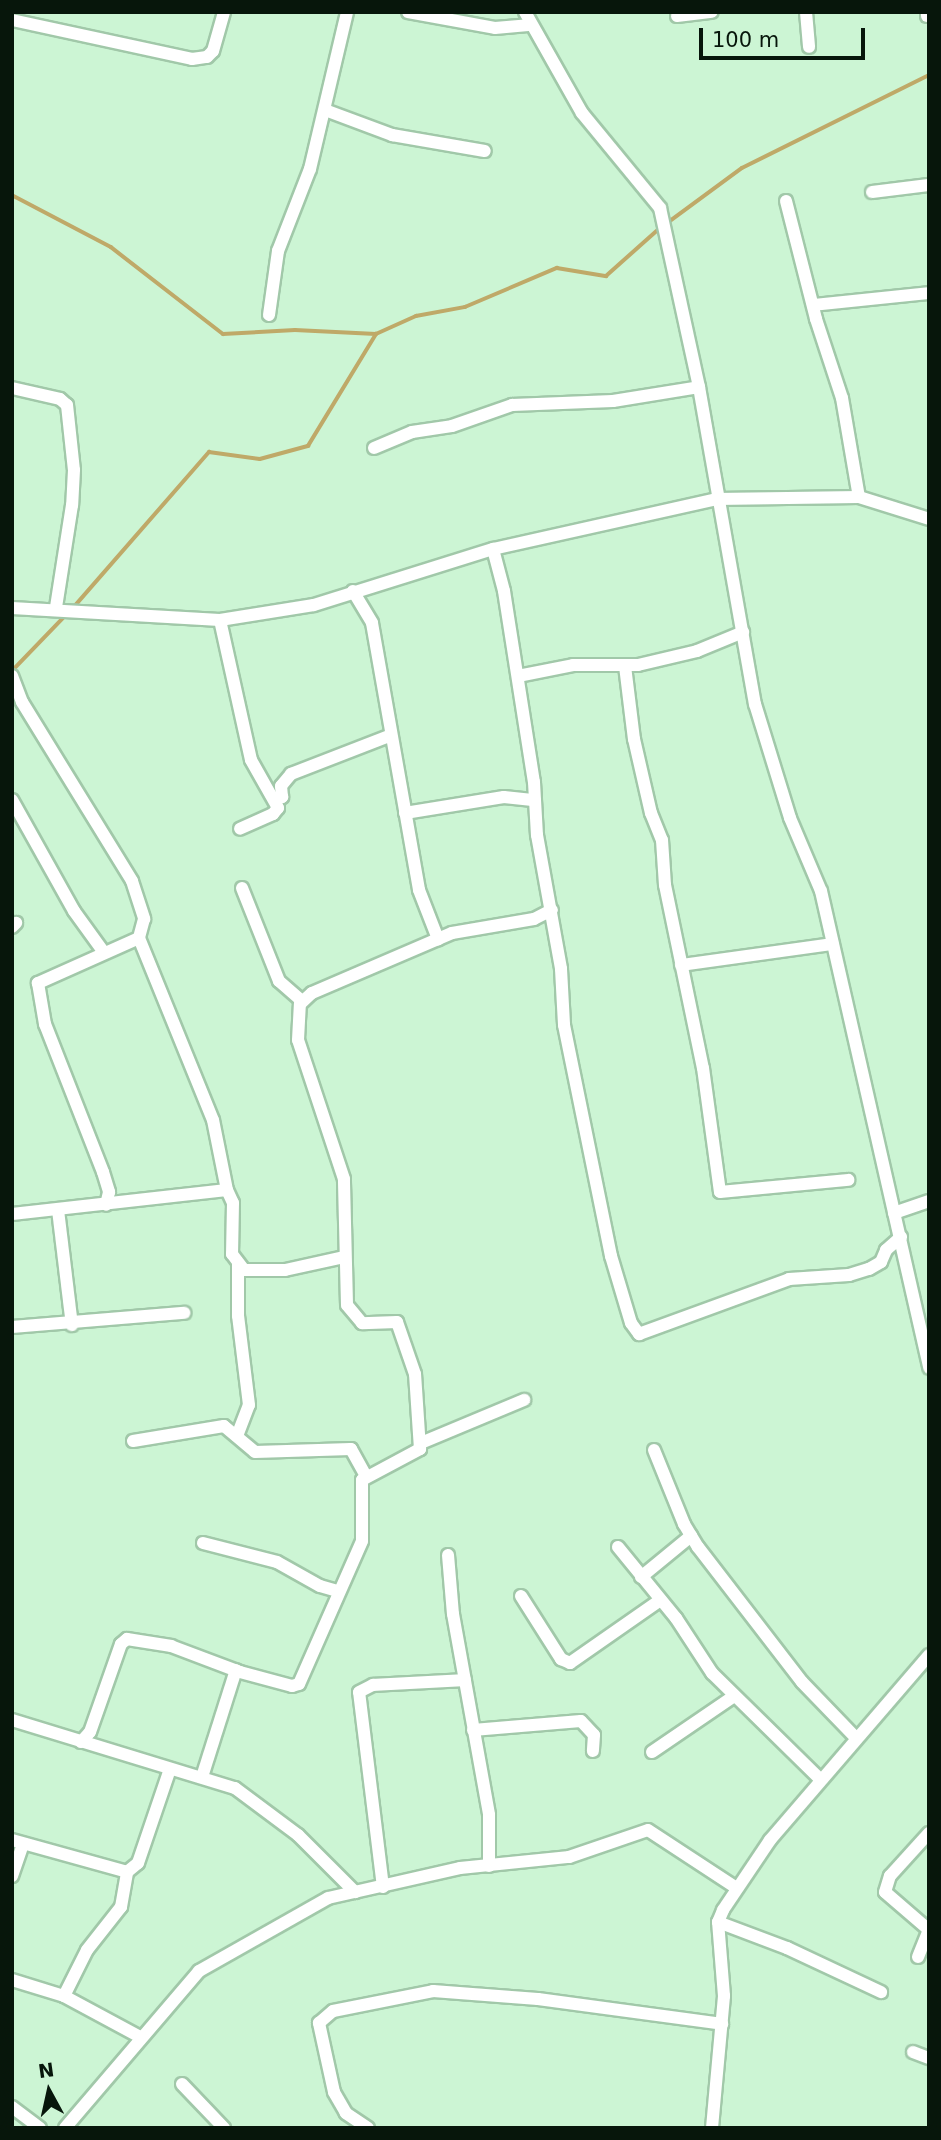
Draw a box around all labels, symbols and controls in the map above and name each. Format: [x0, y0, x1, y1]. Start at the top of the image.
scale bar [703, 14, 869, 58]
text: 100 m [712, 28, 779, 52]
north arrow [14, 2056, 84, 2126]
text: N [37, 2058, 55, 2082]

